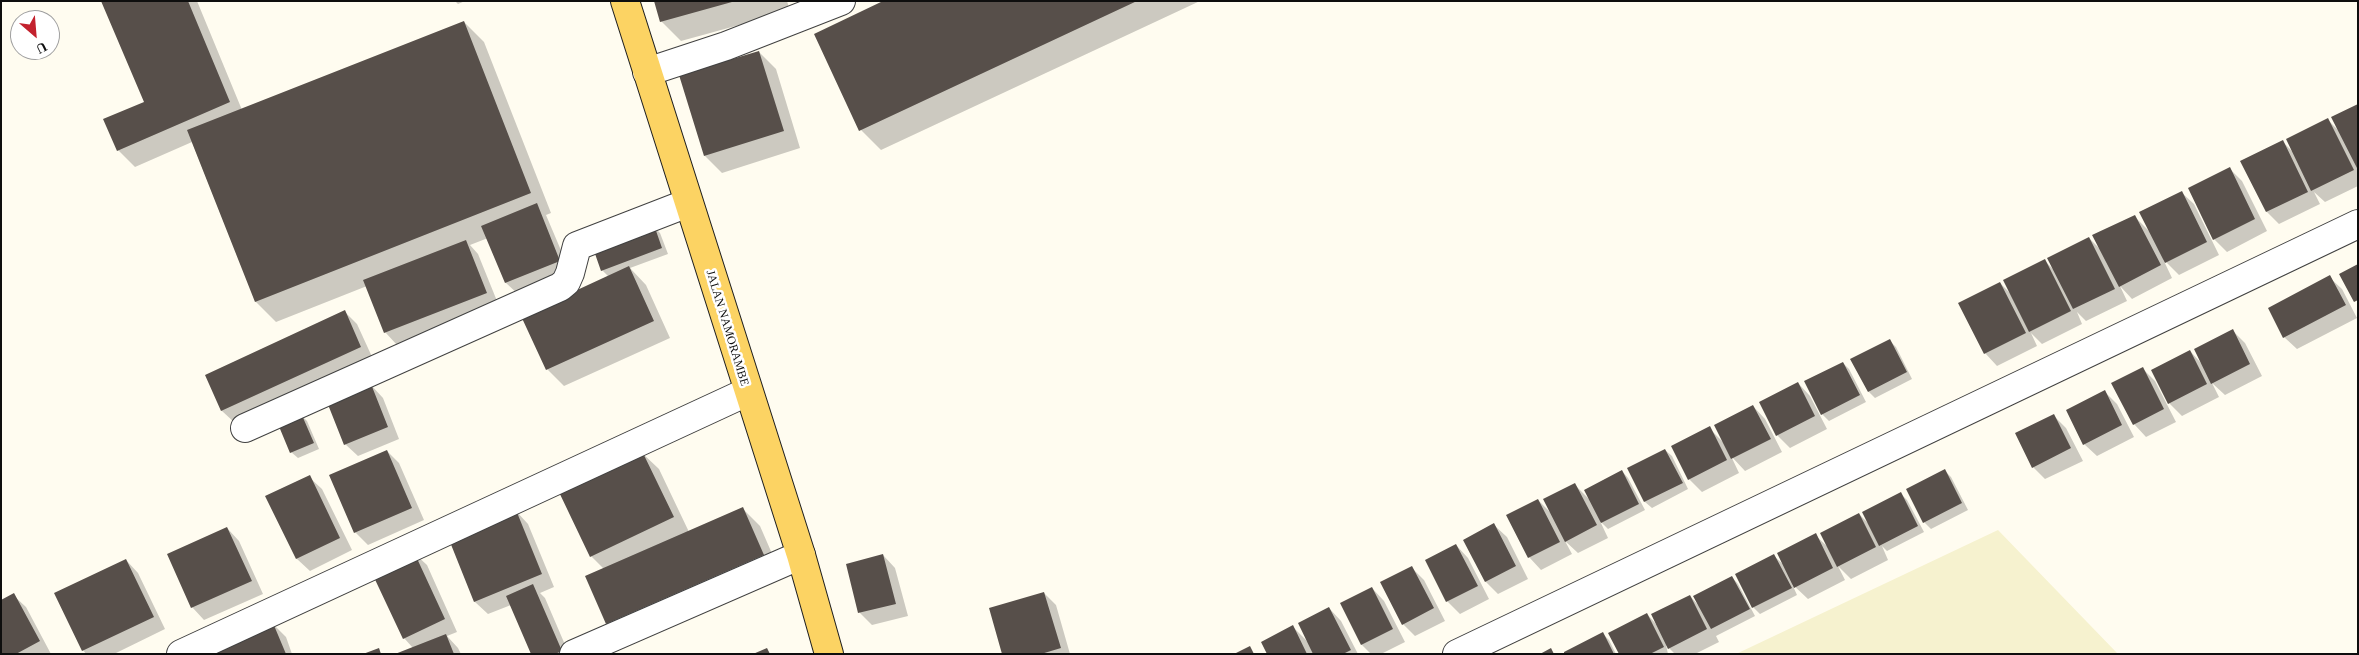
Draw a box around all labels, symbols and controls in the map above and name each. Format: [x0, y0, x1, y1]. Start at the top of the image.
north arrow [10, 10, 60, 60]
text: U [34, 39, 49, 57]
street label: JALAN NAMORAMBE [703, 268, 751, 388]

